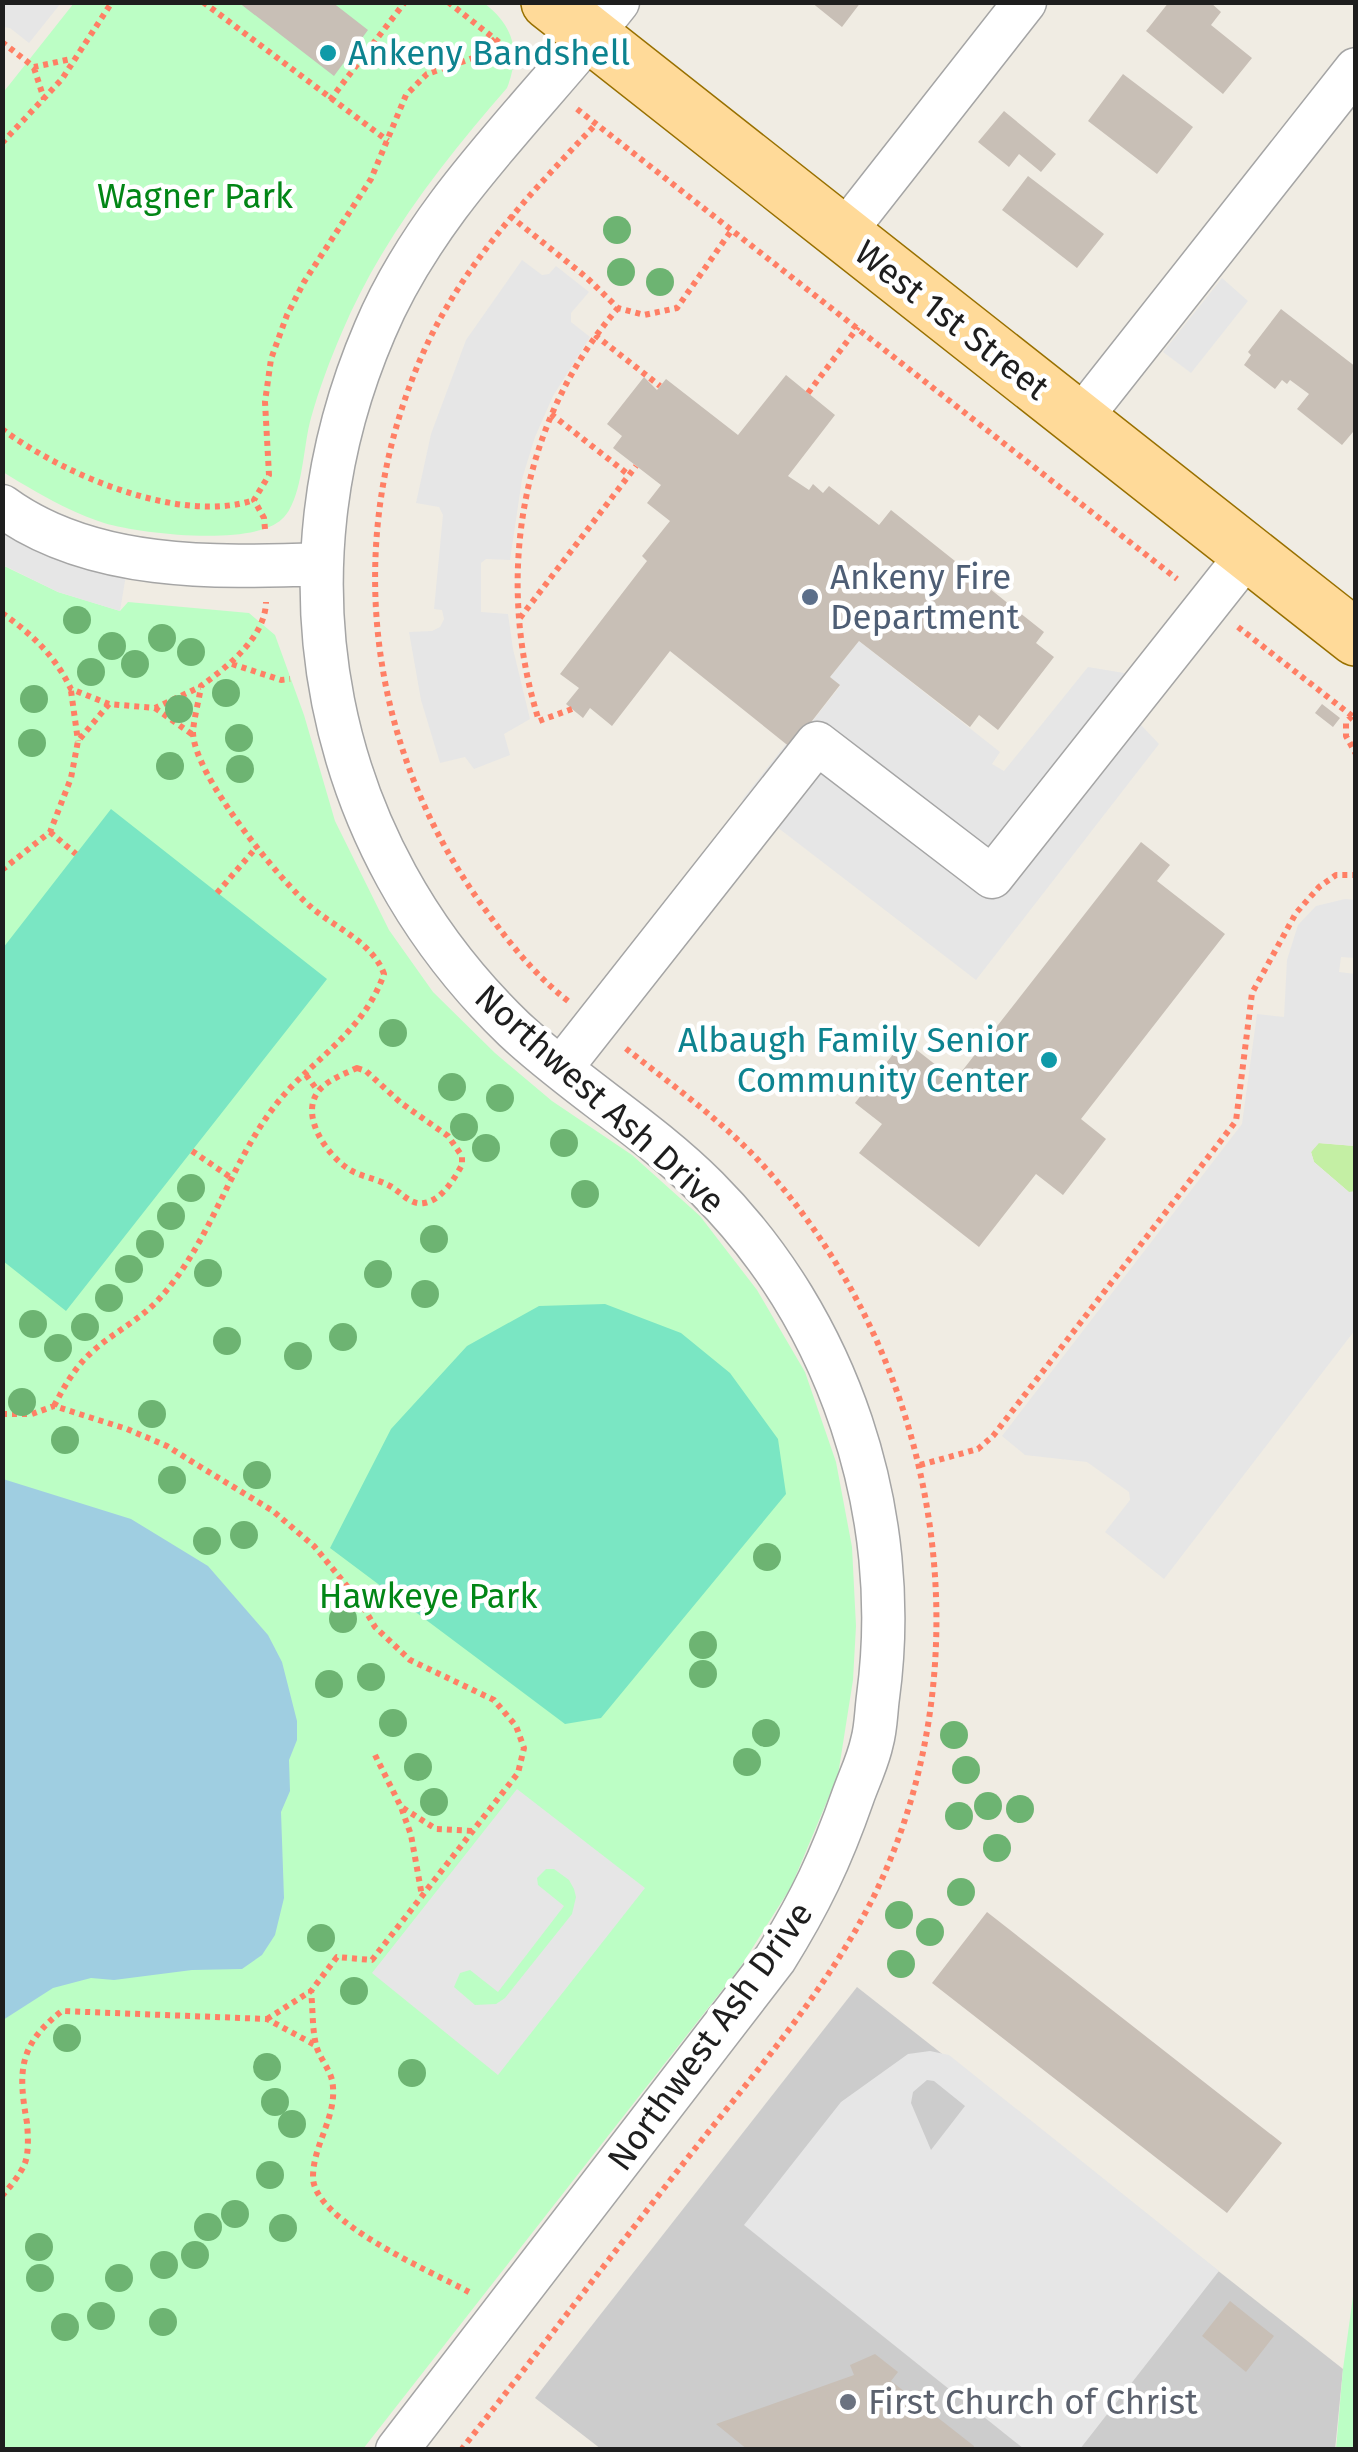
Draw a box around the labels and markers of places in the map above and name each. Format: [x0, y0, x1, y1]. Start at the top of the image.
place label: Ankeny Bandshell [348, 32, 630, 74]
marker: Ankeny Bandshell [317, 42, 339, 64]
place label: Ankeny Fire Department [830, 556, 1020, 638]
marker: Ankeny Fire Department [799, 586, 821, 608]
place label: Albaugh Family Senior Community Center [678, 1019, 1029, 1101]
marker: Albaugh Family Senior Community Center [1038, 1049, 1060, 1071]
place label: First Church of Christ [868, 2381, 1198, 2423]
marker: First Church of Christ [837, 2391, 859, 2413]

